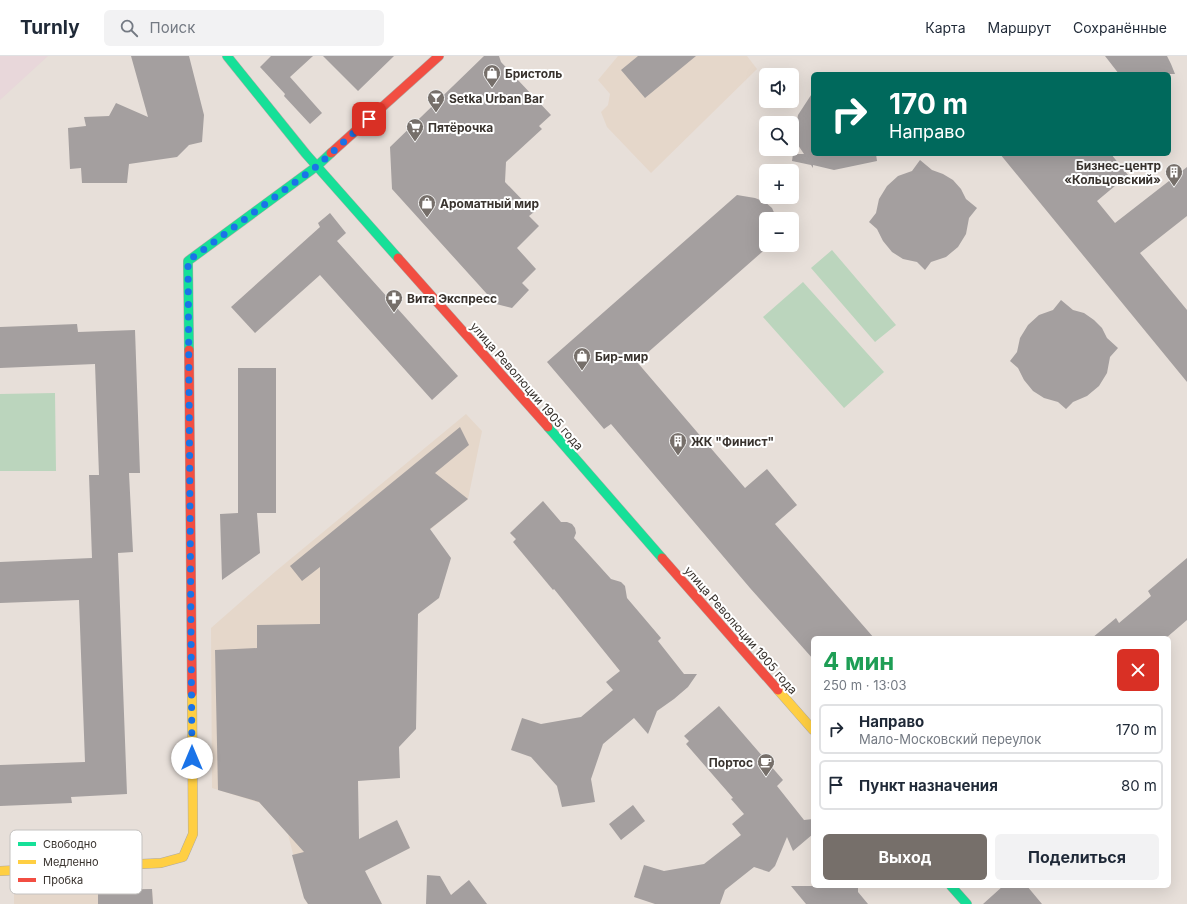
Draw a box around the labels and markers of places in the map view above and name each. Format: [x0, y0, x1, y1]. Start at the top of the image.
shop icon: Бристоль [482, 63, 502, 88]
place label: Бристоль [505, 66, 562, 81]
bar icon: Setka Urban Bar [426, 88, 446, 113]
place label: Setka Urban Bar [449, 91, 544, 106]
pin [352, 102, 386, 136]
supermarket icon: Пятёрочка [405, 117, 425, 142]
place label: Пятёрочка [428, 120, 493, 135]
place label: Бизнес-центр «Кольцовский» [1064, 158, 1161, 187]
building icon: Бизнес-центр «Кольцовский» [1164, 162, 1184, 187]
shop icon: Ароматный мир [417, 193, 437, 218]
place label: Ароматный мир [440, 196, 539, 211]
pharmacy icon: Вита Экспресс [384, 288, 404, 313]
place label: Вита Экспресс [407, 291, 497, 306]
shop icon: Бир-мир [572, 346, 592, 371]
place label: Бир-мир [595, 349, 649, 364]
building icon: ЖК "Финист" [668, 431, 688, 456]
place label: ЖК "Финист" [691, 434, 774, 449]
cafe icon: Портос [756, 752, 776, 777]
place label: Портос [709, 755, 753, 770]

